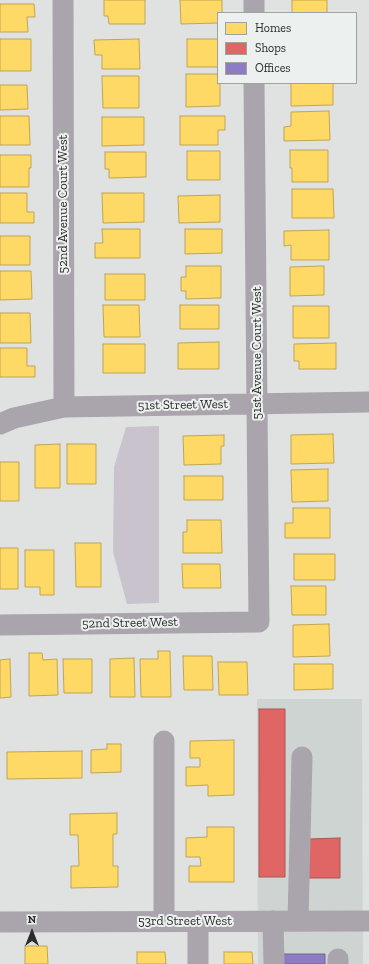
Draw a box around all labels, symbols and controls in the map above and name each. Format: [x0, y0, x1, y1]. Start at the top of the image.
legend [217, 12, 357, 84]
text: Homes [255, 21, 291, 35]
text: Shops [255, 41, 286, 55]
text: Offices [255, 61, 291, 75]
street label: 52nd Avenue Court West [55, 135, 71, 273]
street label: 51st Avenue Court West [249, 286, 265, 420]
street label: 51st Street West [138, 396, 228, 414]
street label: 52nd Street West [82, 614, 178, 632]
north arrow [12, 912, 52, 952]
text: N [28, 913, 36, 926]
street label: 53rd Street West [138, 913, 232, 929]

